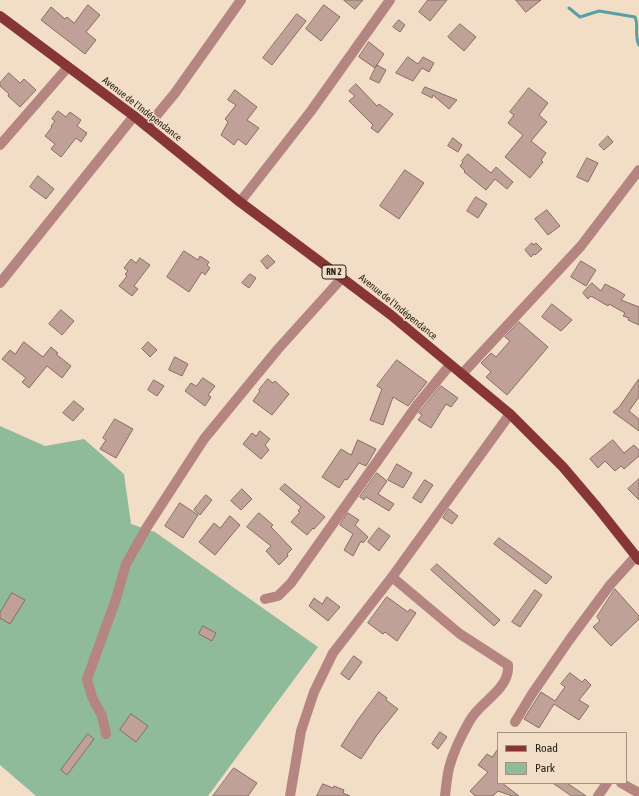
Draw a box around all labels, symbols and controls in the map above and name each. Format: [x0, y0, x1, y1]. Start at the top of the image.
street label: Avenue de l'Indépendance [100, 74, 184, 144]
road number: RN 2 [322, 265, 346, 279]
street label: Avenue de l'Indépendance [356, 272, 440, 342]
legend [497, 732, 627, 784]
text: Road [535, 741, 558, 755]
text: Park [535, 761, 555, 775]

